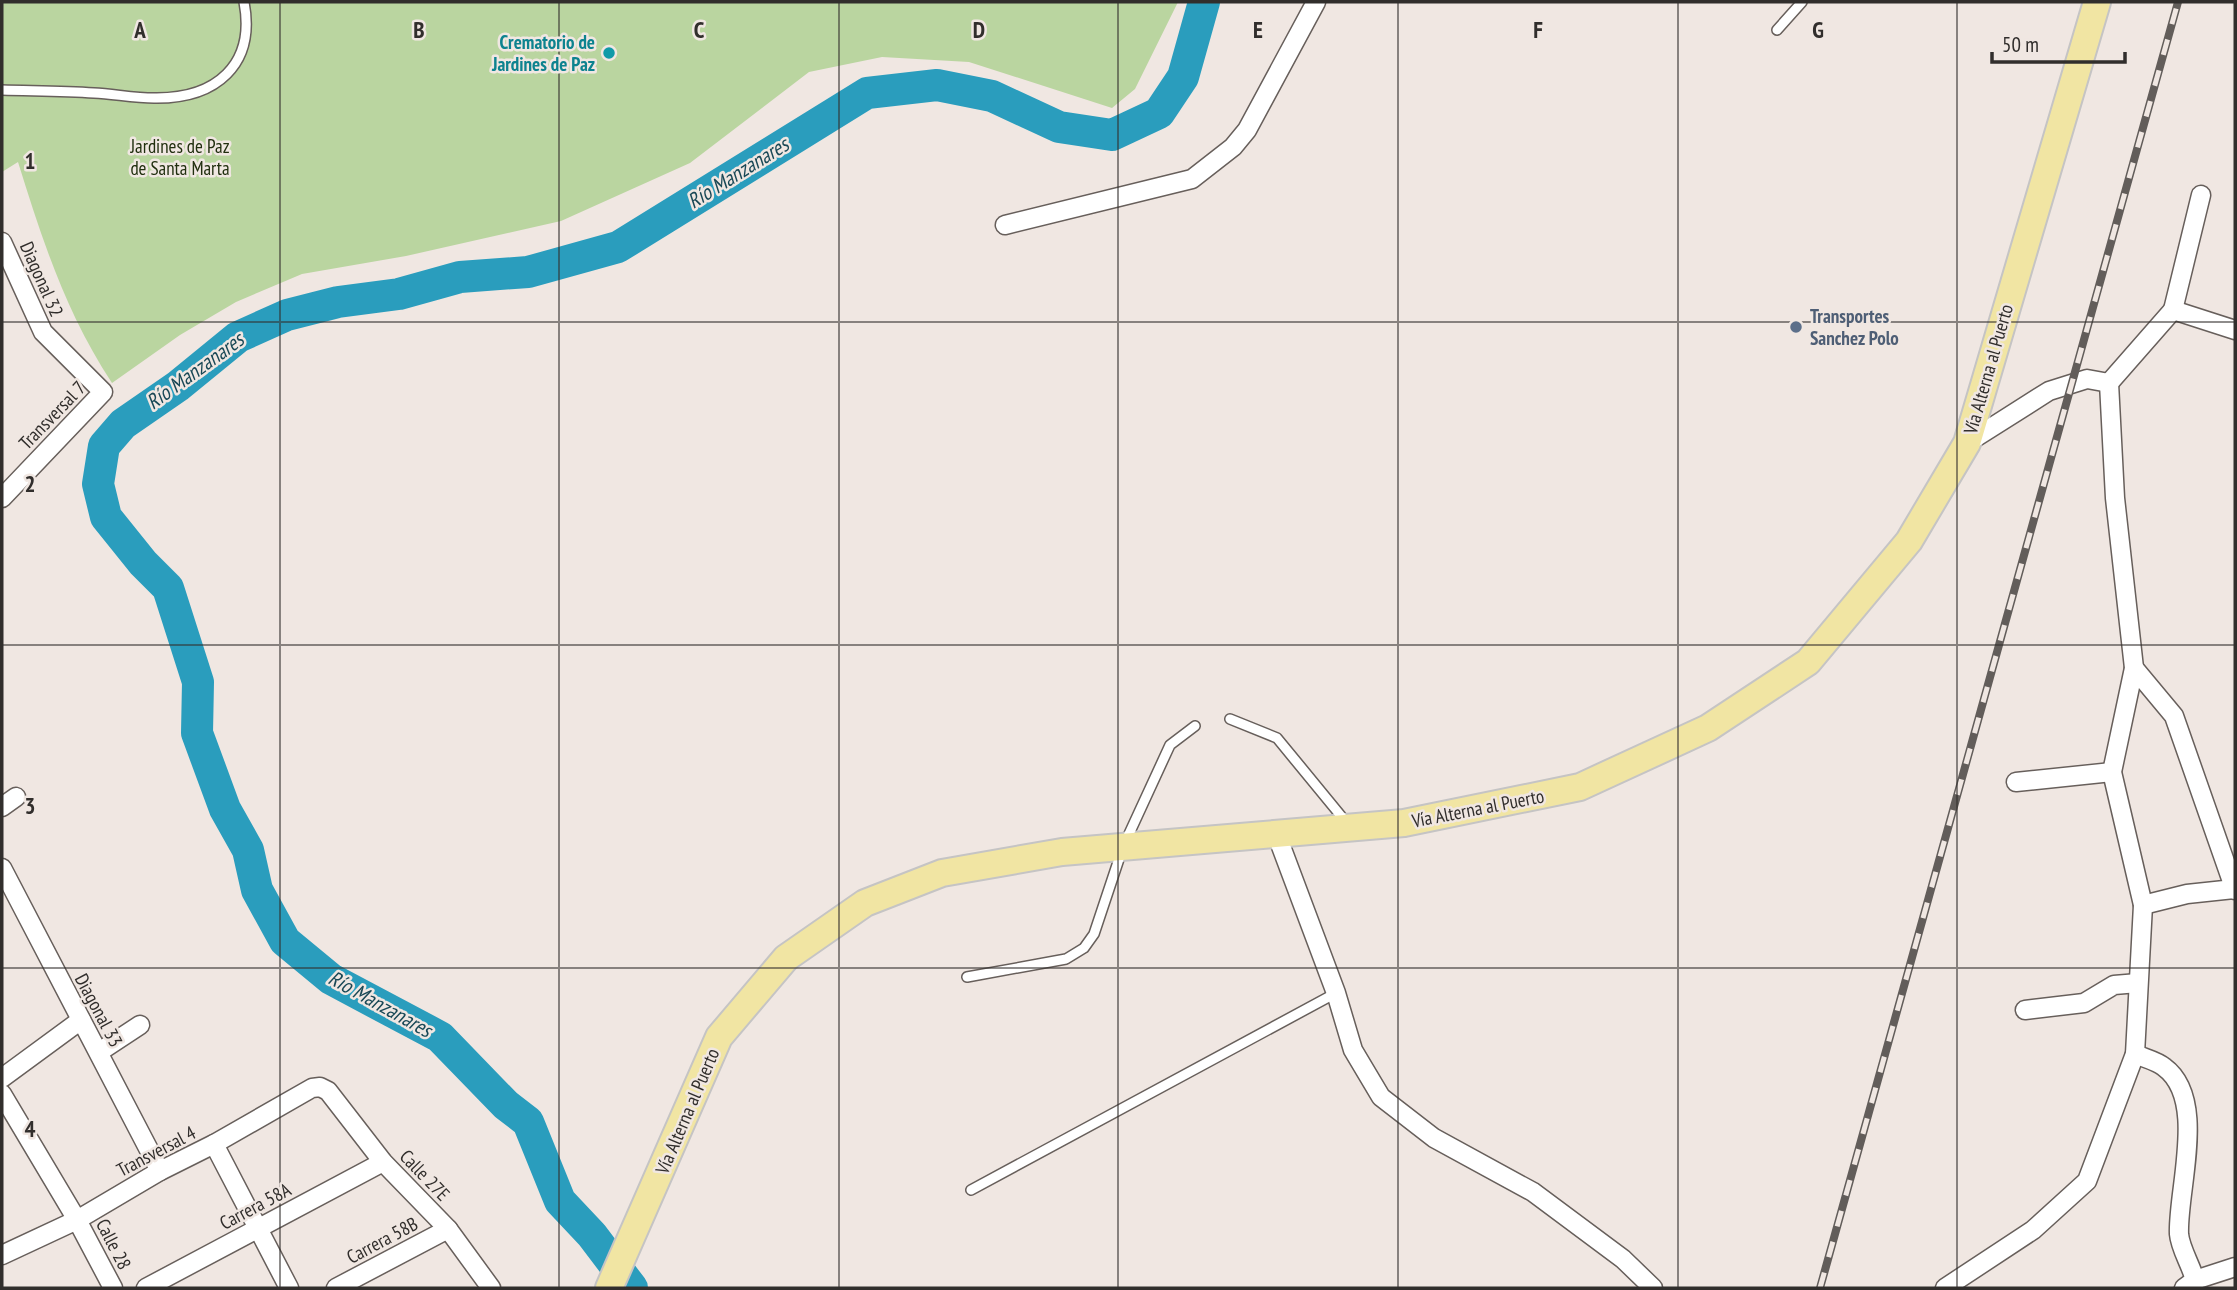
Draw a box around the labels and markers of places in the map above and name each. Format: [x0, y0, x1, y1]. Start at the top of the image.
place label: Crematorio de Jardines de Paz [491, 30, 595, 76]
marker: Crematorio de Jardines de Paz [601, 45, 617, 61]
place label: Transportes Sanchez Polo [1810, 304, 1899, 350]
marker: Transportes Sanchez Polo [1788, 319, 1804, 335]

